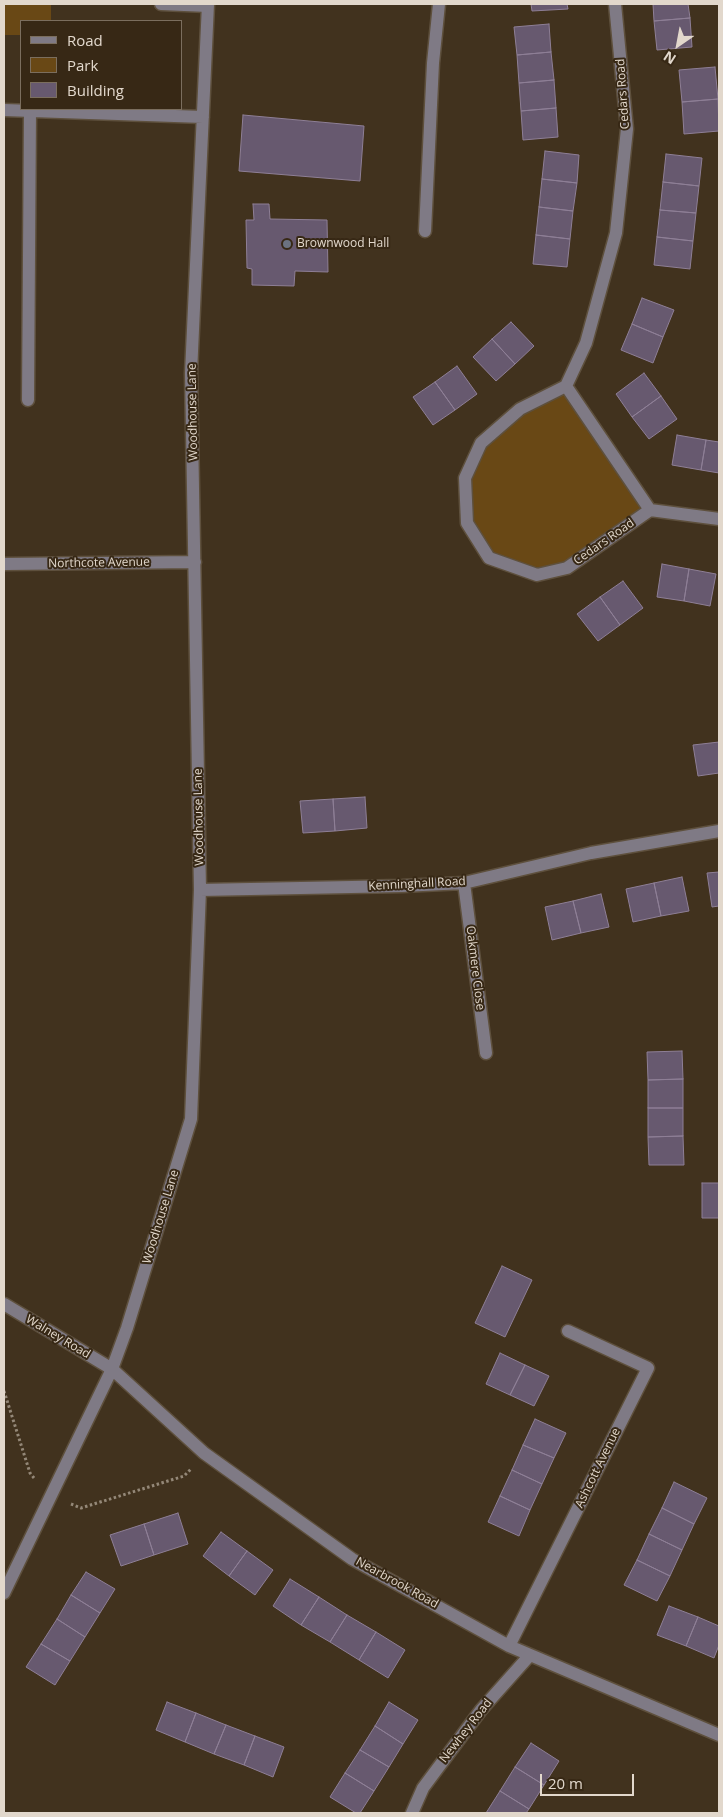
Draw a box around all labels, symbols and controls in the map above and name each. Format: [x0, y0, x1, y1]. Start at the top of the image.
legend [20, 20, 182, 110]
north arrow [653, 20, 703, 70]
text: Road [67, 30, 103, 50]
text: N [660, 47, 680, 69]
text: Park [67, 55, 98, 75]
street label: Cedars Road [613, 58, 633, 130]
text: Building [67, 80, 124, 100]
place label: Brownwood Hall [297, 237, 389, 251]
marker: Brownwood Hall [281, 238, 293, 250]
street label: Woodhouse Lane [185, 363, 201, 461]
street label: Cedars Road [571, 516, 637, 568]
street label: Northcote Avenue [48, 555, 150, 571]
street label: Woodhouse Lane [191, 768, 207, 866]
street label: Kenninghall Road [368, 874, 466, 894]
street label: Oakmere Close [463, 925, 487, 1011]
street label: Woodhouse Lane [140, 1168, 182, 1266]
street label: Walney Road [23, 1312, 93, 1362]
street label: Ashcott Avenue [572, 1426, 624, 1510]
street label: Nearbrook Road [353, 1554, 441, 1612]
street label: Newhey Road [437, 1696, 495, 1766]
scale bar [543, 1764, 637, 1796]
text: 20 m [548, 1773, 583, 1793]

